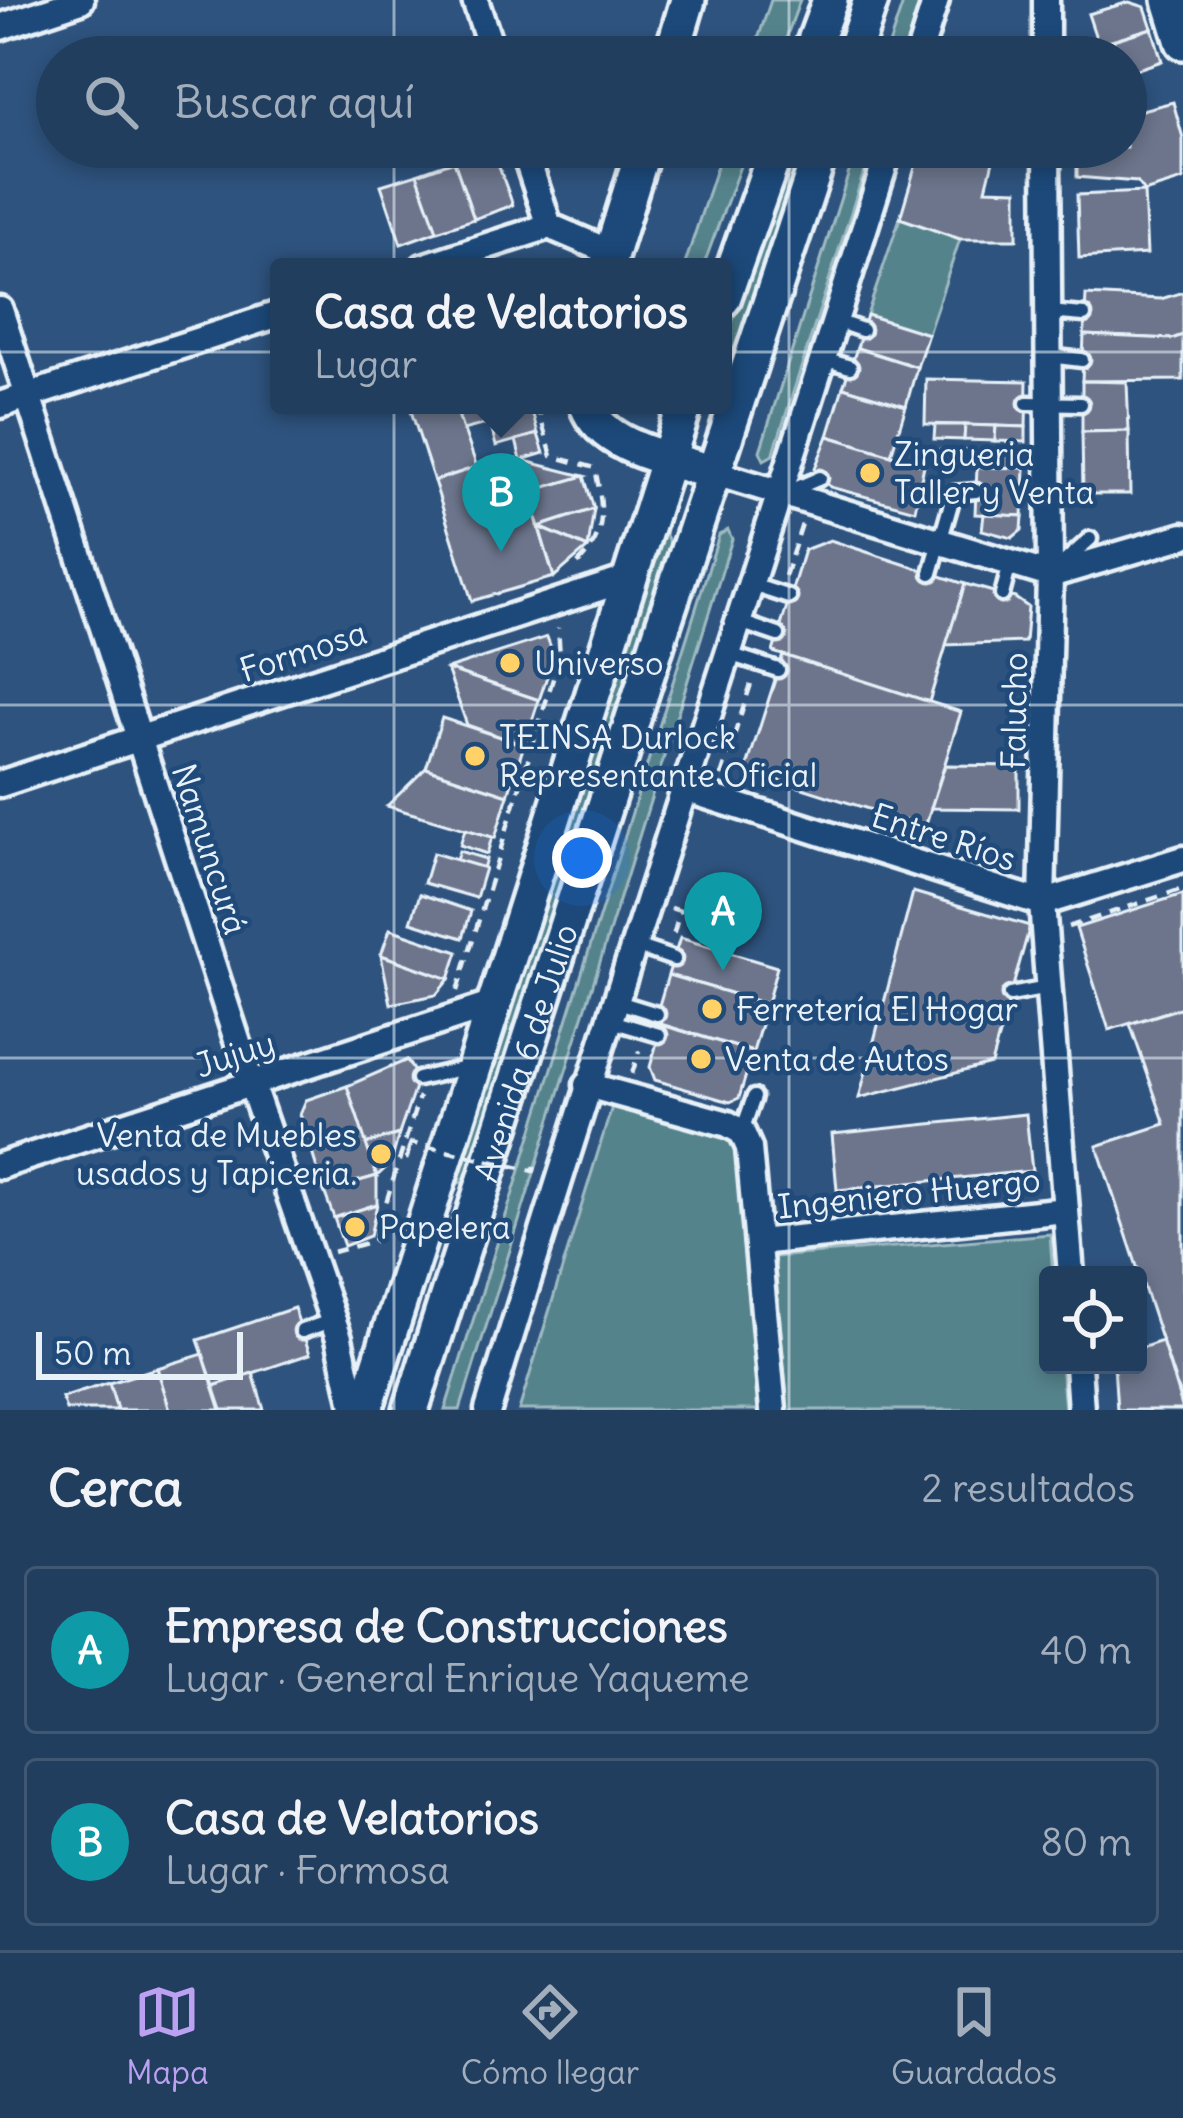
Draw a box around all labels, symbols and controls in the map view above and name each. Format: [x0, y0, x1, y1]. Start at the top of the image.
search box [36, 36, 1147, 168]
icon: search [78, 69, 144, 135]
text: Buscar aquí [174, 74, 414, 130]
popup [270, 258, 732, 414]
text: Casa de Velatorios [314, 284, 688, 340]
text: Lugar [314, 340, 417, 389]
place label: Zingueria Taller y Venta [894, 433, 1094, 513]
pin: B [462, 453, 540, 552]
marker: Zingueria Taller y Venta [857, 460, 883, 486]
street label: Formosa [234, 611, 372, 691]
place label: Universo [534, 642, 664, 684]
marker: Universo [497, 650, 523, 676]
street label: Falucho [992, 652, 1036, 770]
place label: TEINSA Durlock Representante Oficial [499, 716, 817, 796]
marker: TEINSA Durlock Representante Oficial [462, 743, 488, 769]
street label: Namuncurá [163, 759, 257, 939]
street label: Entre Ríos [867, 794, 1021, 880]
your location [552, 828, 612, 888]
pin: A [684, 872, 762, 971]
street label: Avenida 6 de Julio [465, 919, 587, 1187]
place label: Ferretería El Hogar [736, 988, 1018, 1030]
marker: Ferretería El Hogar [699, 996, 725, 1022]
street label: Jujuy [190, 1021, 280, 1087]
place label: Venta de Autos [725, 1038, 949, 1080]
marker: Venta de Autos [688, 1046, 714, 1072]
place label: Venta de Muebles usados y Tapiceria. [76, 1114, 357, 1194]
marker: Venta de Muebles usados y Tapiceria. [368, 1141, 394, 1167]
street label: Ingeniero Huergo [776, 1158, 1042, 1228]
place label: Papelera [379, 1206, 511, 1248]
marker: Papelera [342, 1214, 368, 1240]
map controls [1039, 1266, 1147, 1374]
button: locate [1039, 1266, 1147, 1374]
scale bar [36, 1326, 243, 1379]
text: 50 m [54, 1332, 131, 1374]
text: Cerca [48, 1456, 183, 1520]
text: 2 resultados [921, 1464, 1135, 1513]
text: Empresa de Construcciones [165, 1598, 728, 1654]
text: A [77, 1626, 103, 1675]
text: 40 m [1040, 1626, 1132, 1675]
text: Lugar · General Enrique Yaqueme [165, 1654, 750, 1703]
text: Casa de Velatorios [165, 1790, 539, 1846]
text: B [77, 1818, 103, 1867]
text: 80 m [1040, 1818, 1132, 1867]
text: Lugar · Formosa [165, 1846, 450, 1895]
tab: Mapa [126, 1979, 209, 2093]
tab: Cómo llegar [461, 1979, 639, 2093]
tab: Guardados [891, 1979, 1057, 2093]

